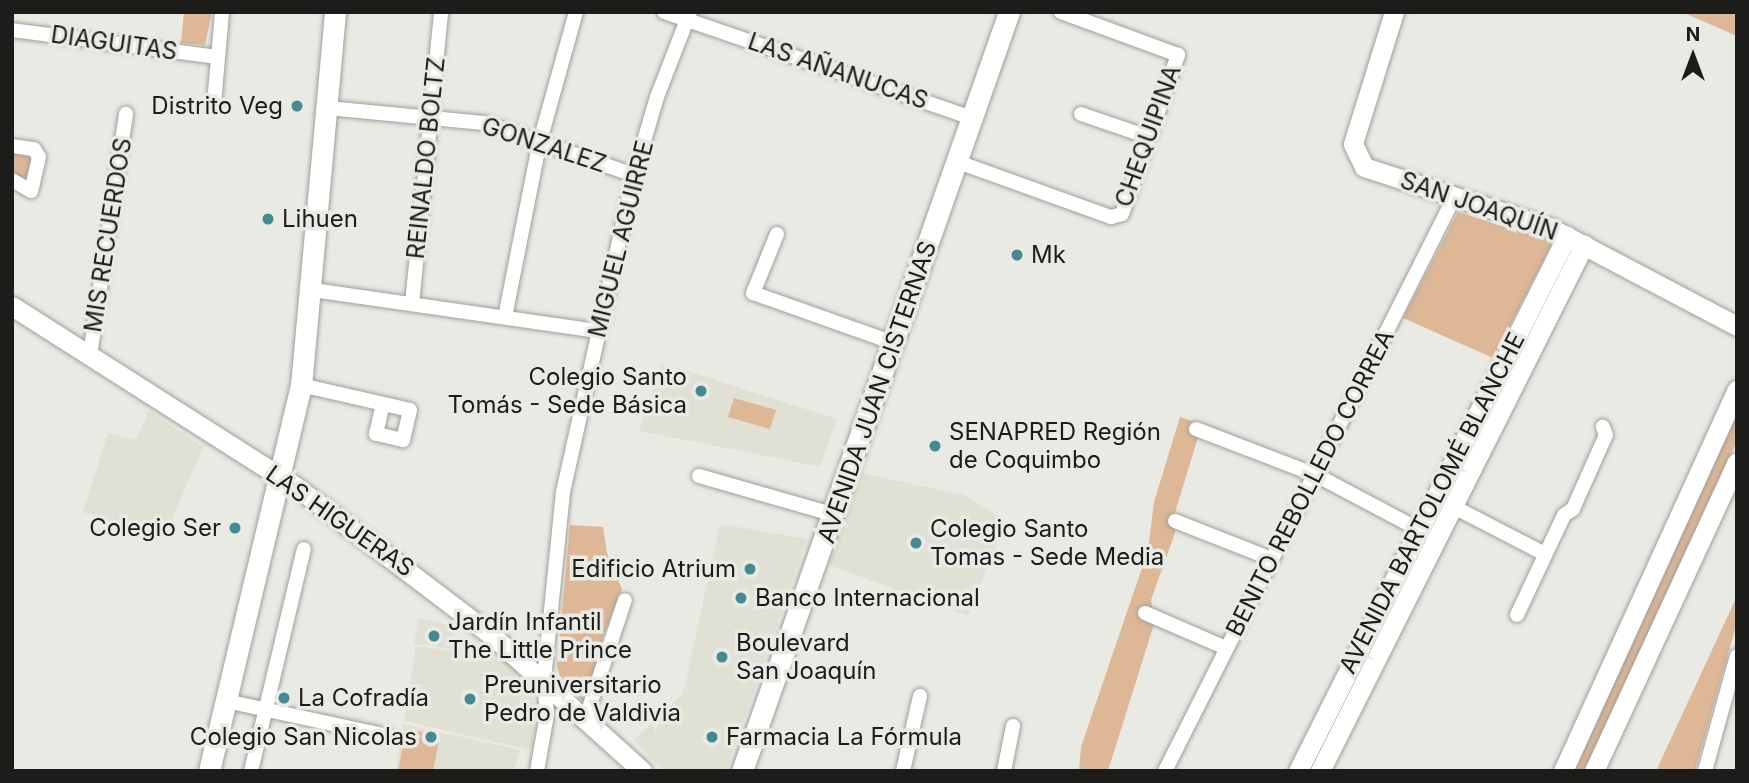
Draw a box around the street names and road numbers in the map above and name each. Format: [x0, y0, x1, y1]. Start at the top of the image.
street label: DIAGUITAS [49, 20, 179, 66]
street label: LAS AÑANUCAS [744, 27, 932, 115]
street label: REINALDO BOLTZ [401, 56, 451, 260]
street label: CHEQUIPINA [1109, 61, 1187, 211]
street label: GONZALEZ [478, 111, 610, 179]
street label: MIS RECUERDOS [78, 136, 138, 334]
street label: MIGUEL AGUIRRE [583, 138, 659, 340]
street label: SAN JOAQUÍN [1397, 166, 1561, 246]
street label: AVENIDA JUAN CISTERNAS [812, 237, 942, 547]
street label: BENITO REBOLLEDO CORREA [1220, 325, 1400, 641]
street label: AVENIDA BARTOLOMÉ BLANCHE [1333, 328, 1531, 678]
street label: LAS HIGUERAS [260, 459, 420, 583]

